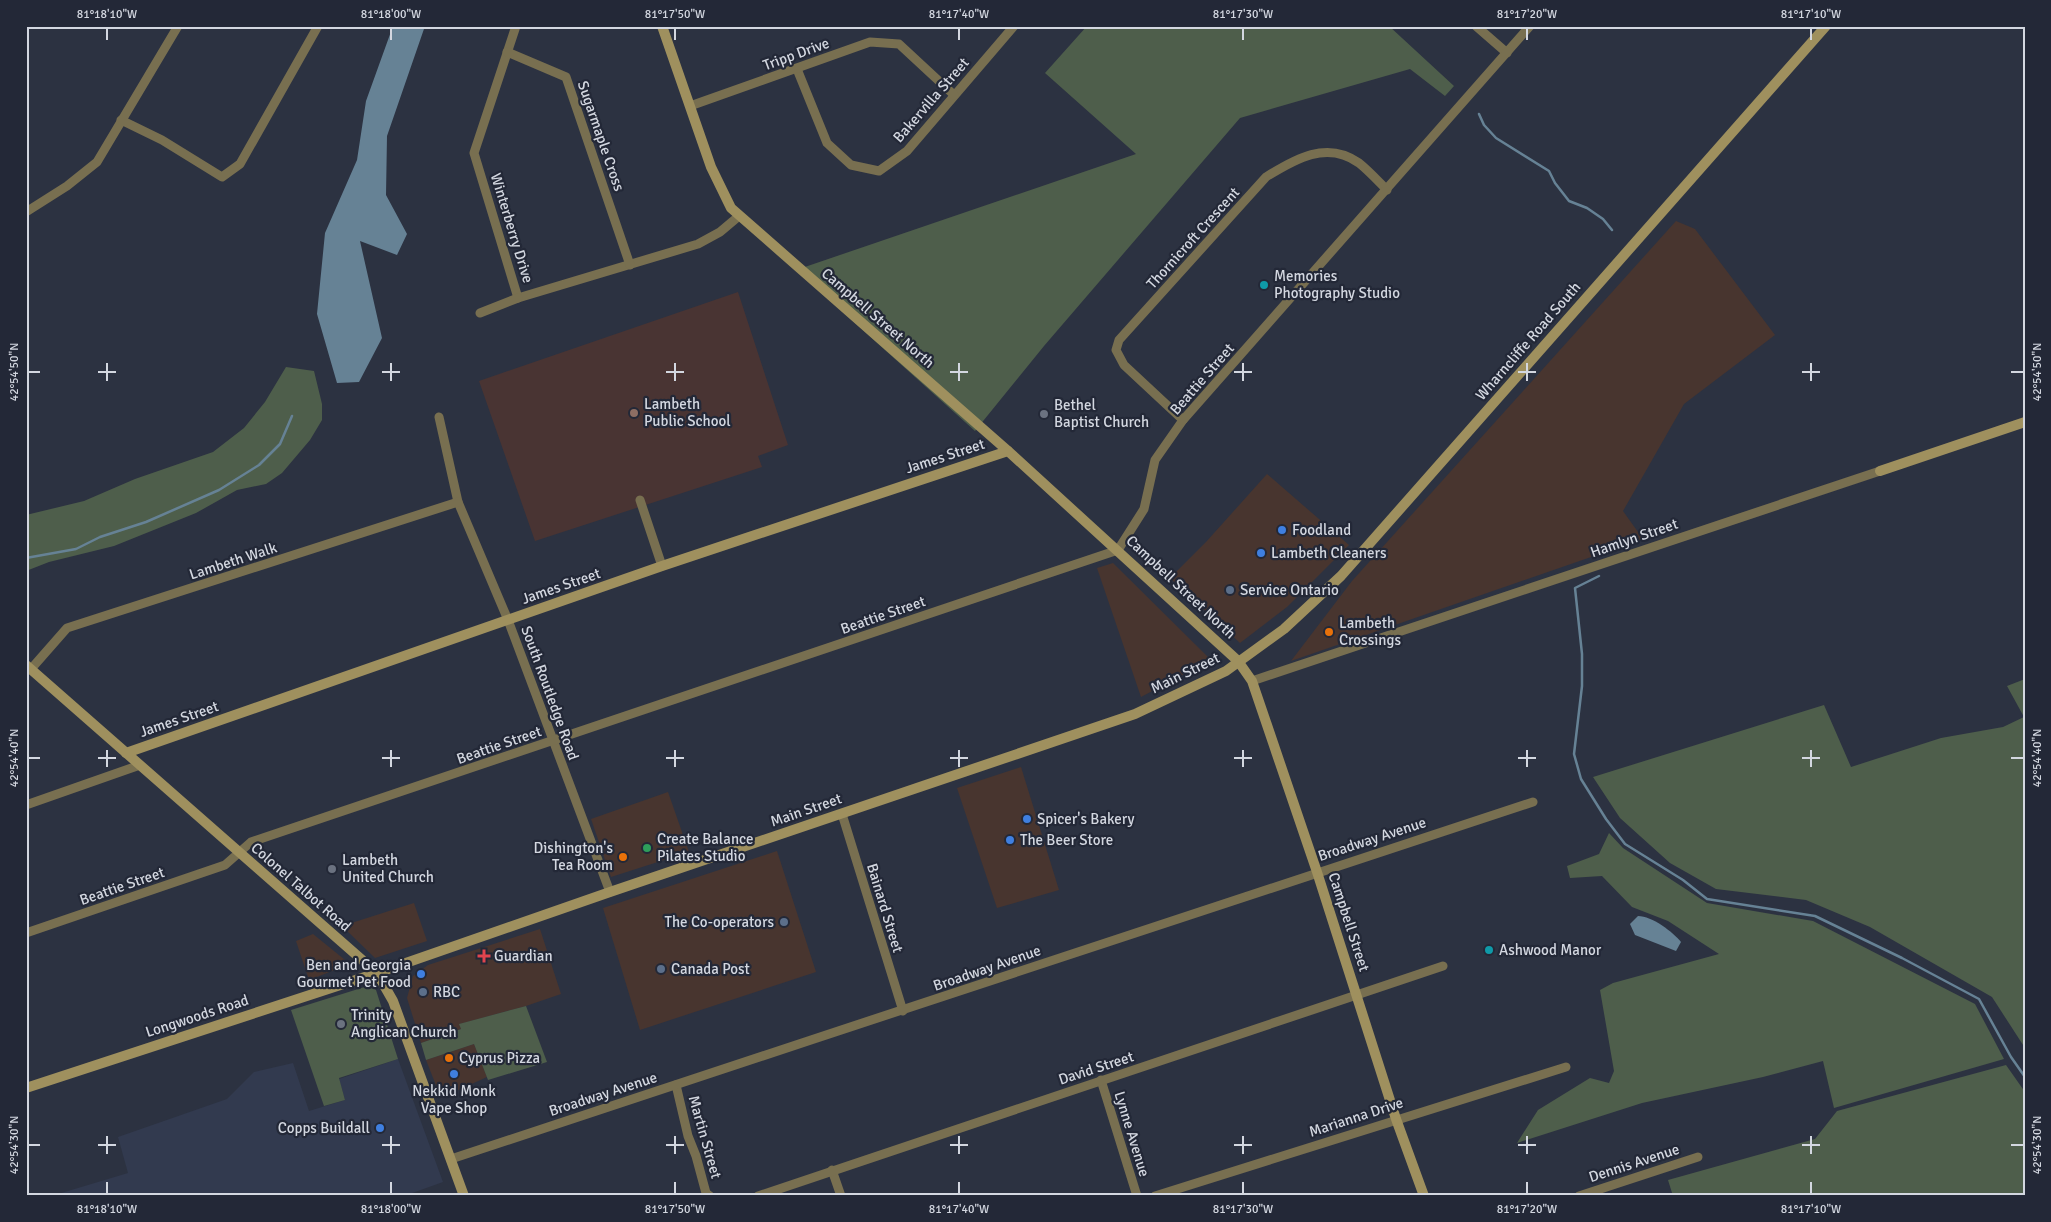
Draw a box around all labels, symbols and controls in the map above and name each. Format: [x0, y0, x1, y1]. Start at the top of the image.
text: 81°18'10"W [77, 7, 137, 22]
text: 81°18'00"W [361, 7, 421, 22]
text: 81°17'50"W [645, 7, 705, 22]
text: 81°17'40"W [929, 7, 989, 22]
text: 81°17'30"W [1213, 7, 1273, 22]
text: 81°17'20"W [1497, 7, 1557, 22]
text: 81°17'10"W [1781, 7, 1841, 22]
street label: Tripp Drive [760, 34, 832, 74]
street label: Bakervilla Street [889, 54, 973, 146]
street label: Sugarmaple Cross [574, 79, 628, 194]
street label: Winterberry Drive [487, 171, 537, 285]
street label: Thornicroft Crescent [1143, 183, 1243, 293]
street label: Campbell Street North [818, 264, 938, 372]
place label: Memories Photography Studio [1274, 267, 1400, 302]
street label: Wharncliffe Road South [1472, 278, 1584, 404]
marker: Memories Photography Studio [1258, 279, 1270, 291]
street label: Beattie Street [1166, 340, 1238, 418]
text: 42°54'50"N [7, 343, 22, 401]
text: 42°54'50"N [2030, 343, 2045, 401]
place label: Lambeth Public School [644, 395, 731, 430]
place label: Bethel Baptist Church [1054, 396, 1149, 431]
marker: Lambeth Public School [628, 407, 640, 419]
marker: Bethel Baptist Church [1038, 408, 1050, 420]
street label: James Street [903, 435, 987, 477]
street label: Hamlyn Street [1588, 515, 1680, 561]
place label: Foodland [1292, 521, 1351, 539]
marker: Foodland [1276, 524, 1288, 536]
street label: Campbell Street North [1122, 532, 1240, 642]
street label: Lambeth Walk [187, 538, 280, 584]
place label: Lambeth Cleaners [1271, 544, 1387, 562]
marker: Lambeth Cleaners [1255, 547, 1267, 559]
street label: James Street [519, 564, 603, 608]
place label: Service Ontario [1240, 581, 1339, 599]
marker: Service Ontario [1224, 584, 1236, 596]
street label: Beattie Street [838, 592, 928, 638]
place label: Lambeth Crossings [1339, 614, 1401, 649]
street label: South Routledge Road [517, 623, 583, 763]
marker: Lambeth Crossings [1323, 626, 1335, 638]
street label: Main Street [1148, 649, 1222, 697]
street label: James Street [137, 697, 221, 741]
street label: Beattie Street [454, 722, 544, 768]
text: 42°54'40"N [7, 729, 22, 787]
text: 42°54'40"N [2030, 729, 2045, 787]
street label: Main Street [768, 789, 844, 831]
place label: Spicer's Bakery [1037, 810, 1135, 828]
marker: Spicer's Bakery [1021, 813, 1033, 825]
street label: Broadway Avenue [1316, 813, 1428, 865]
place label: Create Balance Pilates Studio [657, 830, 754, 865]
place label: The Beer Store [1020, 831, 1113, 849]
marker: The Beer Store [1004, 834, 1016, 846]
street label: Colonel Talbot Road [247, 839, 355, 935]
place label: Dishington's Tea Room [534, 839, 613, 874]
marker: Create Balance Pilates Studio [641, 842, 653, 854]
place label: Lambeth United Church [342, 851, 434, 886]
marker: Dishington's Tea Room [617, 851, 629, 863]
street label: Bainard Street [863, 861, 907, 955]
street label: Beattie Street [77, 863, 167, 909]
marker: Lambeth United Church [326, 863, 338, 875]
street label: Campbell Street [1325, 870, 1373, 974]
place label: The Co-operators [665, 913, 774, 931]
marker: The Co-operators [778, 916, 790, 928]
street label: Broadway Avenue [931, 941, 1043, 995]
place label: Ashwood Manor [1499, 941, 1602, 959]
marker: Ashwood Manor [1483, 944, 1495, 956]
place label: Guardian [494, 947, 553, 965]
marker: Guardian [478, 950, 490, 962]
place label: Ben and Georgia Gourmet Pet Food [297, 956, 411, 991]
place label: Canada Post [671, 960, 750, 978]
marker: Canada Post [655, 963, 667, 975]
marker: Ben and Georgia Gourmet Pet Food [415, 968, 427, 980]
place label: RBC [433, 983, 460, 1001]
marker: RBC [417, 986, 429, 998]
street label: Longwoods Road [143, 991, 251, 1041]
place label: Trinity Anglican Church [351, 1006, 457, 1041]
marker: Trinity Anglican Church [335, 1018, 347, 1030]
street label: David Street [1056, 1047, 1136, 1089]
place label: Cyprus Pizza [459, 1049, 540, 1067]
marker: Cyprus Pizza [443, 1052, 455, 1064]
marker: Nekkid Monk Vape Shop [448, 1068, 460, 1080]
street label: Broadway Avenue [547, 1068, 659, 1120]
place label: Nekkid Monk Vape Shop [412, 1082, 496, 1117]
street label: Lynne Avenue [1110, 1089, 1154, 1179]
street label: Martin Street [685, 1093, 725, 1181]
street label: Marianna Drive [1307, 1093, 1405, 1141]
text: 42°54'30"N [7, 1116, 22, 1174]
text: 42°54'30"N [2030, 1116, 2045, 1174]
place label: Copps Buildall [278, 1119, 370, 1137]
marker: Copps Buildall [374, 1122, 386, 1134]
street label: Dennis Avenue [1586, 1140, 1682, 1186]
text: 81°18'10"W [77, 1202, 137, 1217]
text: 81°18'00"W [361, 1202, 421, 1217]
text: 81°17'50"W [645, 1202, 705, 1217]
text: 81°17'40"W [929, 1202, 989, 1217]
text: 81°17'30"W [1213, 1202, 1273, 1217]
text: 81°17'20"W [1497, 1202, 1557, 1217]
text: 81°17'10"W [1781, 1202, 1841, 1217]

